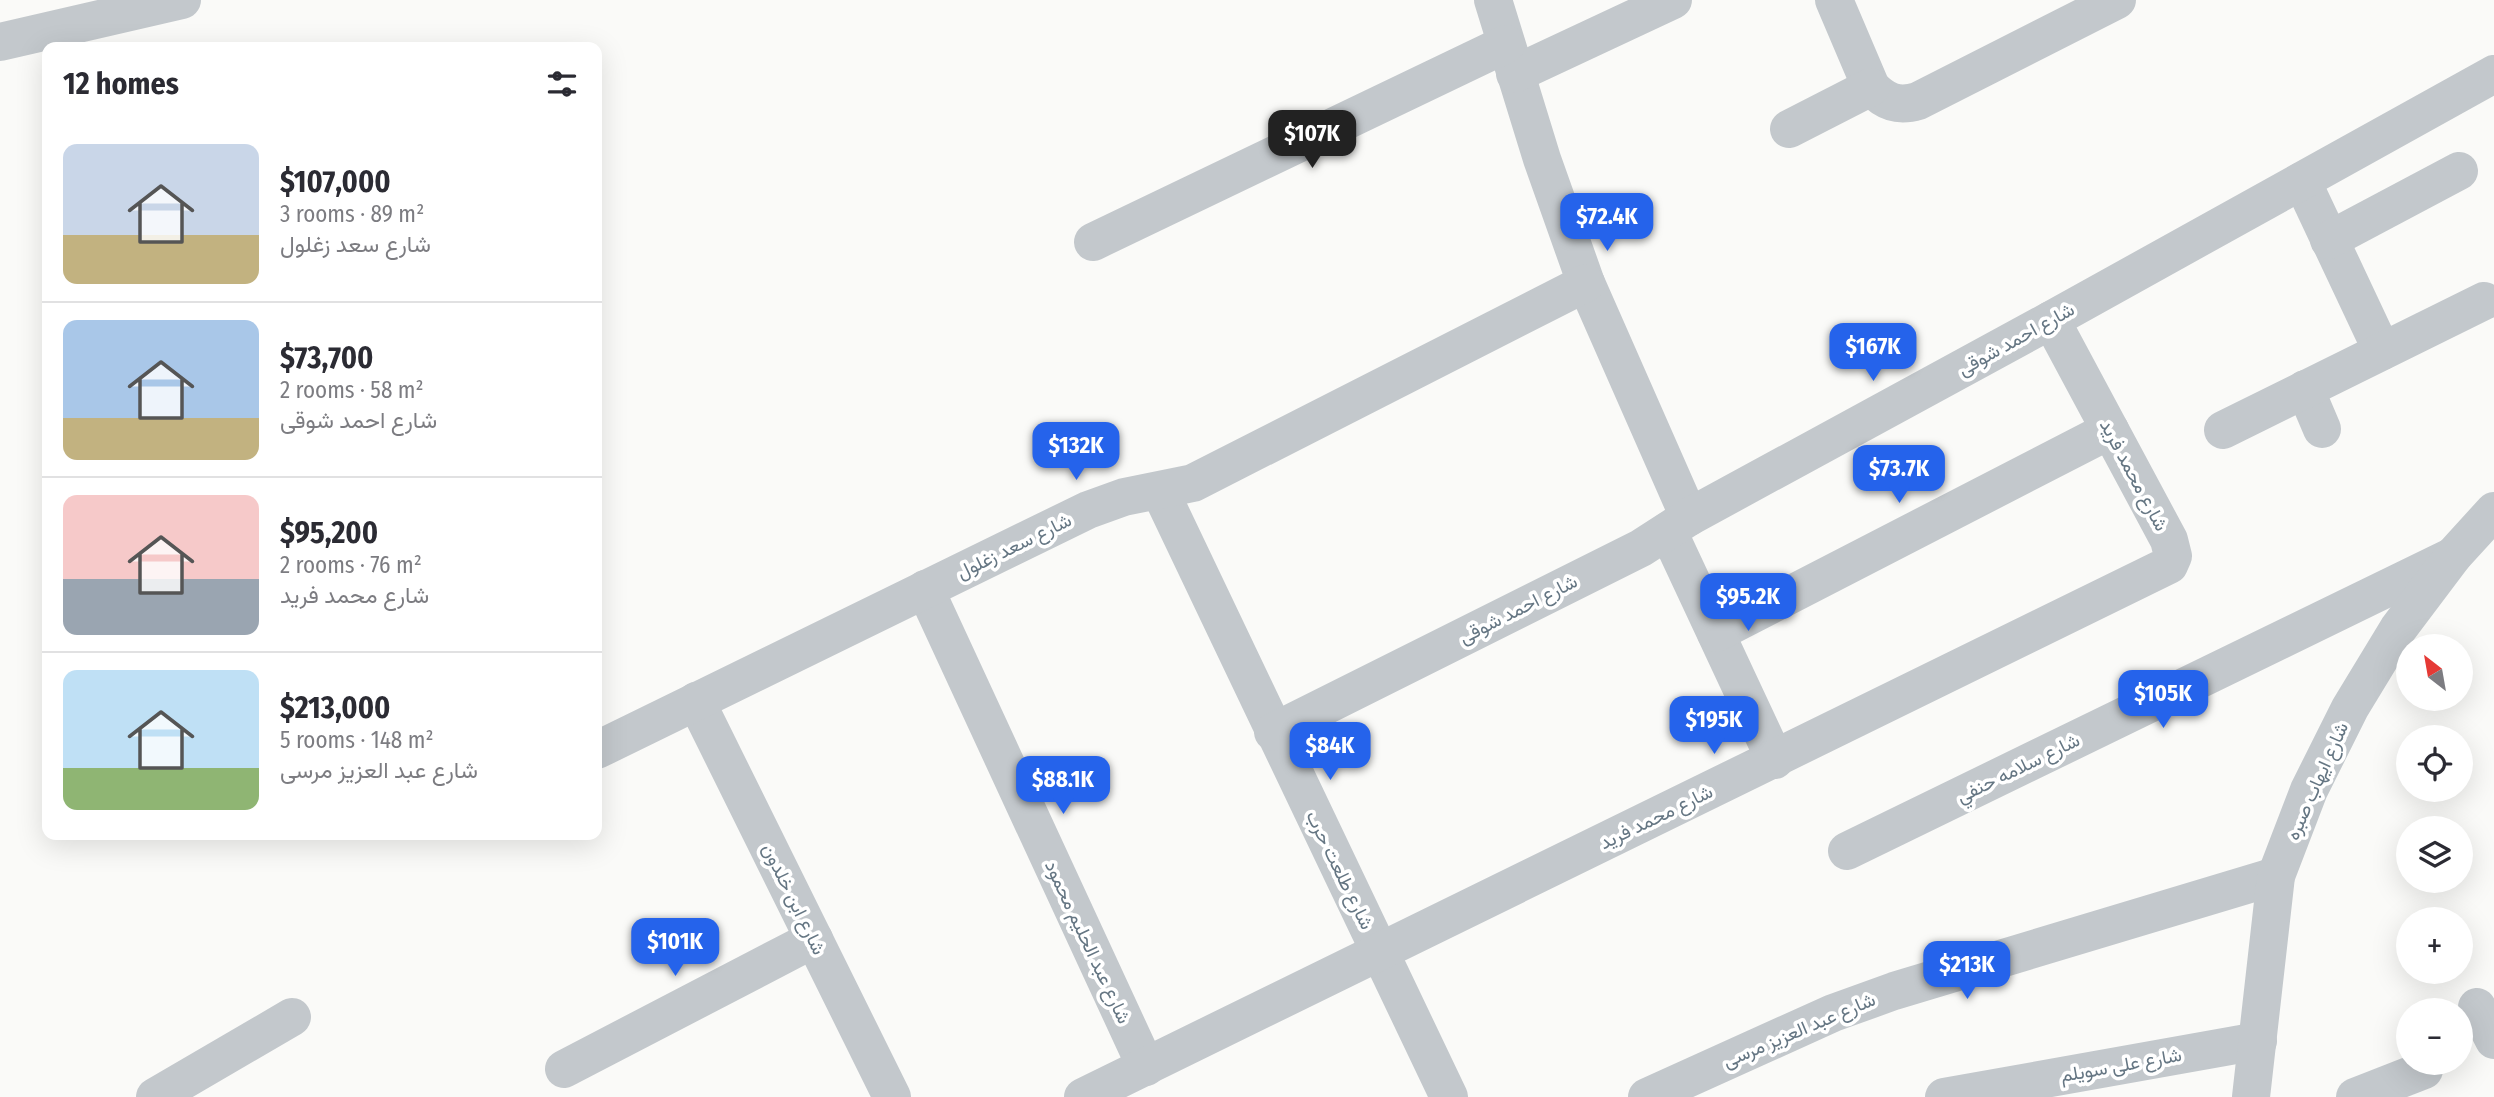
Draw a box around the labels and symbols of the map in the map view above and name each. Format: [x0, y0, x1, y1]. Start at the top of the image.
pin: $107K [1263, 110, 1361, 170]
pin: $72.4K [1550, 194, 1664, 253]
street label: شارع احمد شوقى [1954, 297, 2079, 381]
pin: $167K [1824, 324, 1922, 383]
street label: شارع محمد فريد [2094, 415, 2173, 535]
pin: $132K [1027, 422, 1125, 482]
pin: $73.7K [1842, 446, 1956, 505]
street label: شارع سعد زغلول [953, 508, 1076, 585]
street label: شارع احمد شوقى [1455, 569, 1581, 650]
pin: $95.2K [1691, 574, 1805, 633]
north arrow [2396, 634, 2473, 710]
pin: $105K [2114, 670, 2212, 730]
pin: $195K [1665, 696, 1763, 756]
street label: شارع ايهاب صبره [2281, 718, 2354, 844]
pin: $84K [1289, 722, 1371, 782]
street label: شارع سلامه حنفي [1953, 728, 2085, 811]
pin: $88.1K [1006, 756, 1120, 816]
street label: شارع محمد فريد [1596, 780, 1717, 855]
street label: شارع طلعت حرب [1300, 807, 1379, 934]
street label: شارع ابن خلدون [756, 840, 831, 959]
street label: شارع عبد الحليم محمود [1039, 857, 1136, 1028]
pin: $101K [626, 918, 724, 978]
pin: $213K [1918, 942, 2016, 1001]
street label: شارع عبد العزيز مرسى [1719, 987, 1879, 1073]
street label: شارع على سويلم [2059, 1043, 2184, 1088]

